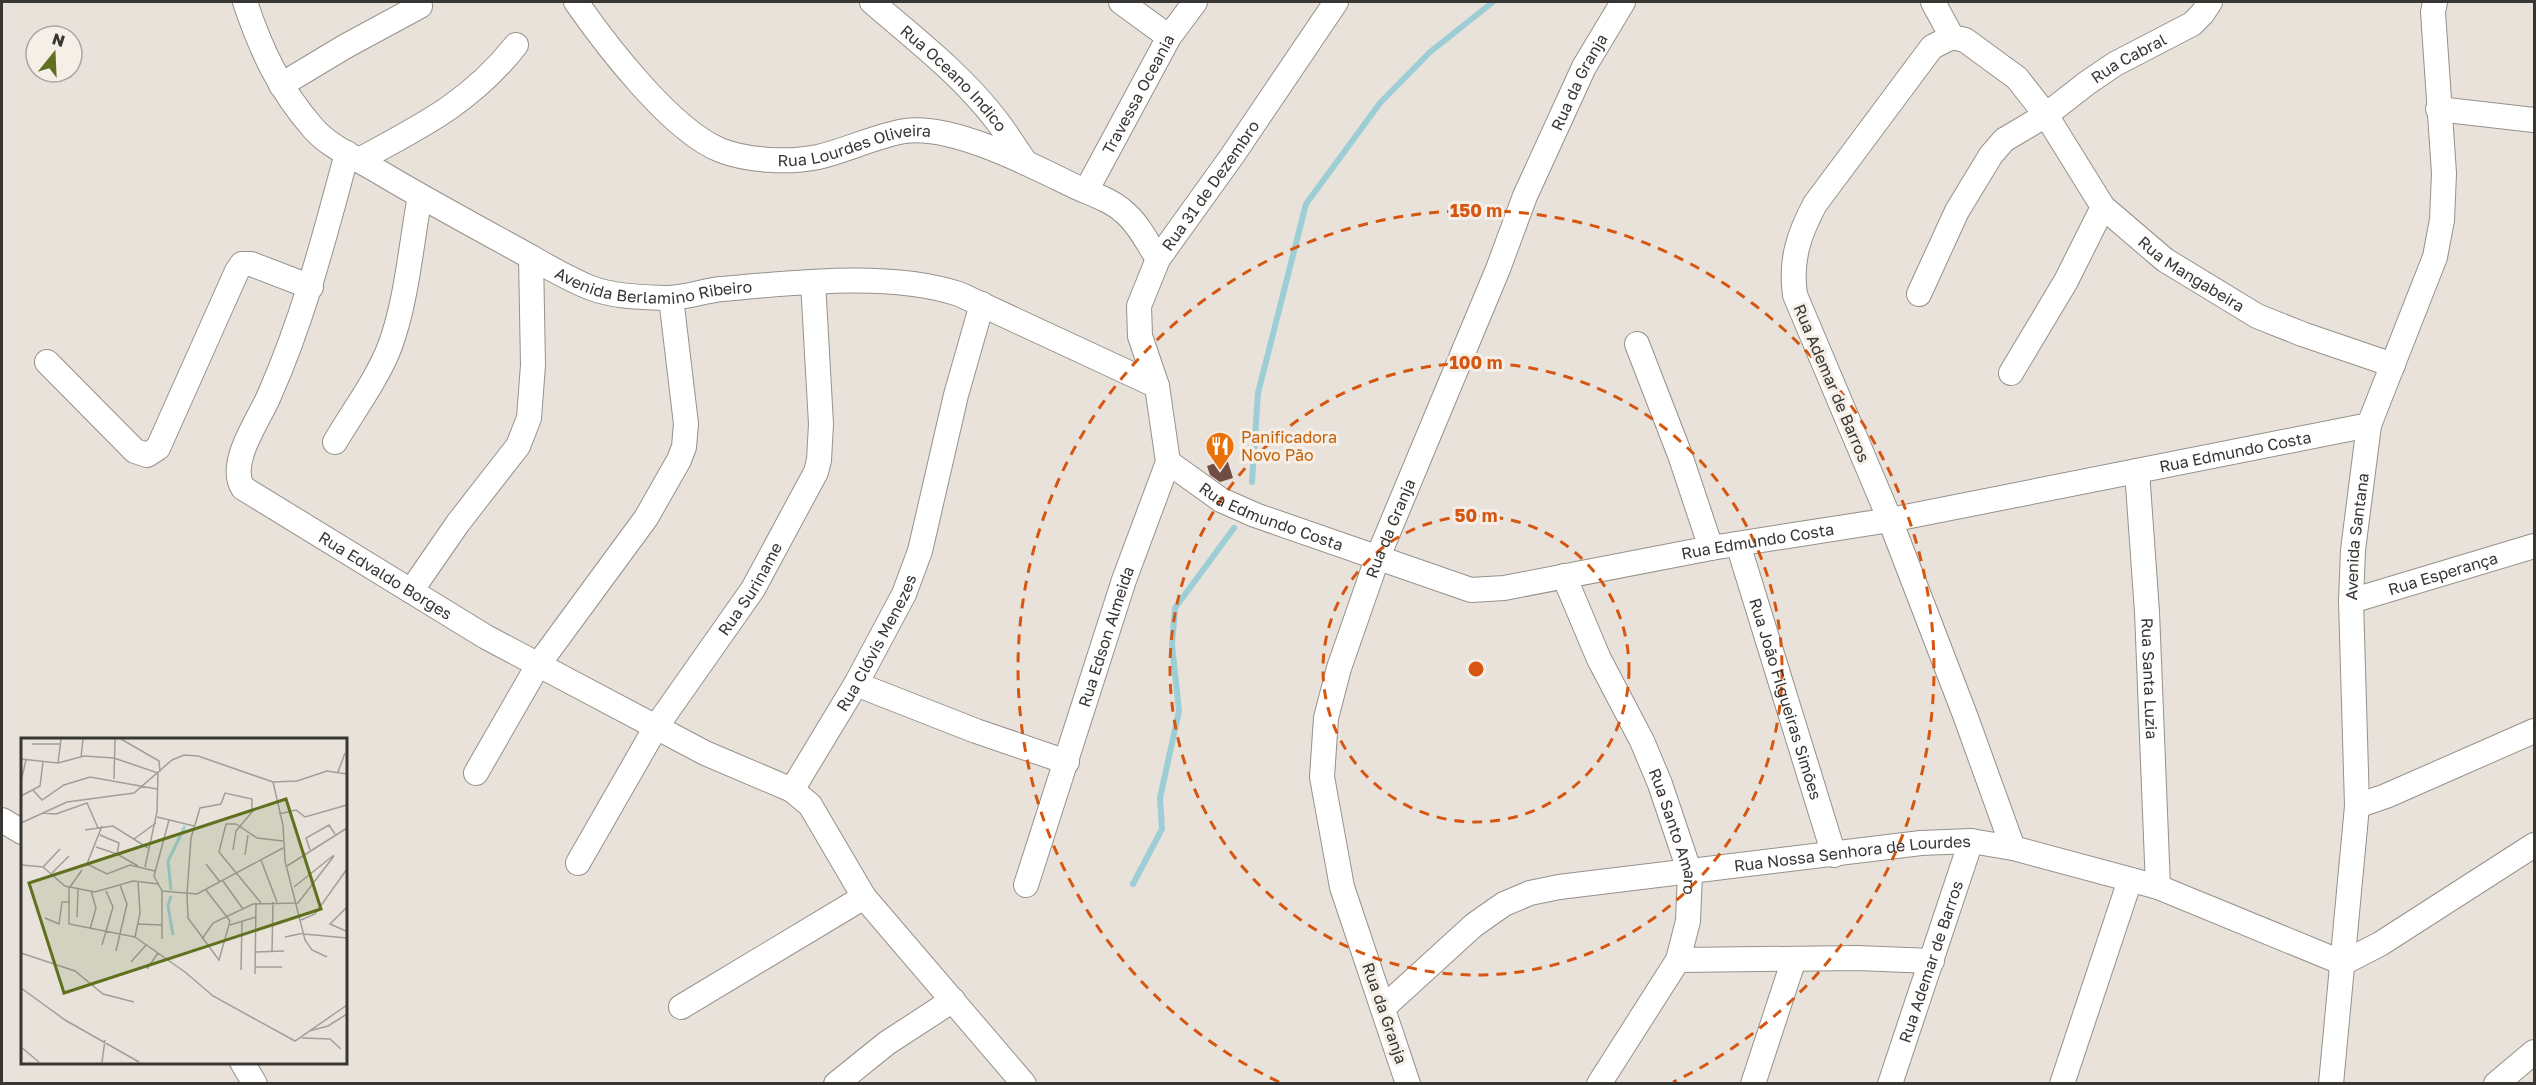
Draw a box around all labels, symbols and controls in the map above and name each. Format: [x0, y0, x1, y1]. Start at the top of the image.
street label: Rua Oceano Indico [896, 21, 1011, 135]
north arrow [24, 24, 84, 84]
text: N [50, 28, 68, 51]
street label: Rua Cabral [2087, 29, 2170, 87]
street label: Rua da Granja [1546, 30, 1612, 134]
street label: Travessa Oceania [1098, 31, 1179, 158]
street label: Rua 31 de Dezembro [1157, 116, 1263, 254]
street label: Rua Lourdes Oliveira [777, 120, 932, 170]
text: 150 m [1450, 199, 1502, 221]
street label: Rua Mangabeira [2134, 232, 2248, 316]
street label: Avenida Berlamino Ribeiro [552, 263, 753, 308]
street label: Rua Ademar de Barros [1790, 301, 1874, 465]
text: 100 m [1450, 351, 1502, 373]
place label: Panificadora Novo Pão [1241, 427, 1337, 465]
street label: Rua Edmundo Costa [2158, 427, 2313, 476]
restaurant icon: Panificadora Novo Pão [1204, 430, 1236, 472]
street label: Avenida Santana [2341, 472, 2373, 601]
street label: Rua da Granja [1361, 476, 1419, 581]
street label: Rua Edmundo Costa [1195, 478, 1346, 555]
text: 50 m [1455, 504, 1497, 526]
street label: Rua Edmundo Costa [1680, 519, 1835, 564]
street label: Rua Edvaldo Borges [315, 527, 456, 624]
street label: Rua Suriname [713, 539, 786, 639]
street label: Rua Esperança [2386, 547, 2500, 599]
street label: Rua Edson Almeida [1074, 563, 1138, 709]
street label: Rua Clóvis Menezes [832, 571, 920, 715]
street label: Rua João Filgueiras Simões [1745, 595, 1826, 802]
street label: Rua Santa Luzia [2137, 617, 2162, 740]
centre of rings [1466, 659, 1486, 679]
inset map [21, 738, 346, 1064]
street label: Rua Santo Amaro [1644, 765, 1700, 895]
street label: Rua Nossa Senhora de Lourdes [1733, 831, 1971, 876]
street label: Rua Ademar de Barros [1894, 878, 1967, 1045]
street label: Rua da Granja [1358, 960, 1412, 1066]

